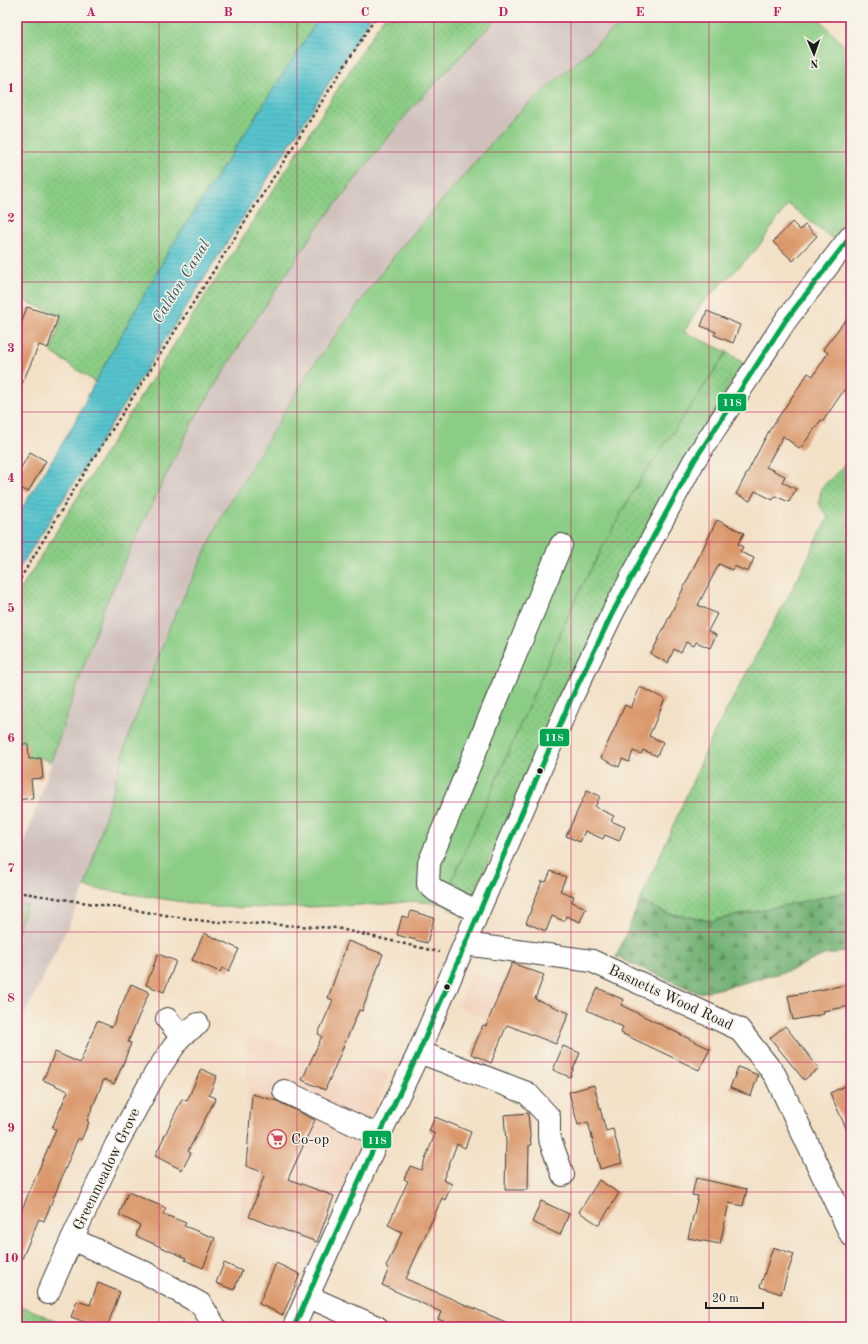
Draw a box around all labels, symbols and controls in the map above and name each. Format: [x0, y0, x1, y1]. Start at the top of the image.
text: A [86, 6, 96, 19]
text: B [223, 6, 233, 19]
text: C [361, 6, 369, 19]
text: D [498, 6, 508, 19]
text: E [636, 6, 645, 19]
text: F [773, 6, 782, 19]
north arrow [794, 34, 834, 74]
text: N [809, 57, 819, 68]
text: 1 [7, 82, 15, 95]
text: 2 [7, 212, 15, 225]
water label: Caldon Canal [150, 237, 214, 327]
text: 3 [7, 342, 15, 355]
line badge: 118 [717, 393, 747, 412]
text: 118 [722, 398, 742, 409]
text: 4 [7, 472, 15, 485]
text: 5 [7, 602, 15, 615]
line badge: 118 [539, 728, 570, 747]
text: 6 [7, 732, 15, 745]
text: 118 [544, 733, 564, 744]
unlabelled marker [535, 766, 545, 776]
text: 7 [7, 862, 15, 875]
street label: Basnetts Wood Road [606, 963, 735, 1034]
unlabelled marker [442, 982, 452, 992]
text: 8 [7, 992, 15, 1005]
street label: Greenmeadow Grove [71, 1106, 143, 1233]
text: 9 [7, 1122, 15, 1135]
supermarket icon: Co-op [266, 1128, 288, 1150]
line badge: 118 [362, 1130, 392, 1149]
place label: Co-op [291, 1133, 329, 1148]
text: 118 [367, 1136, 387, 1147]
text: 10 [3, 1252, 19, 1265]
scale bar [706, 1284, 763, 1310]
text: 20 m [712, 1293, 739, 1305]

